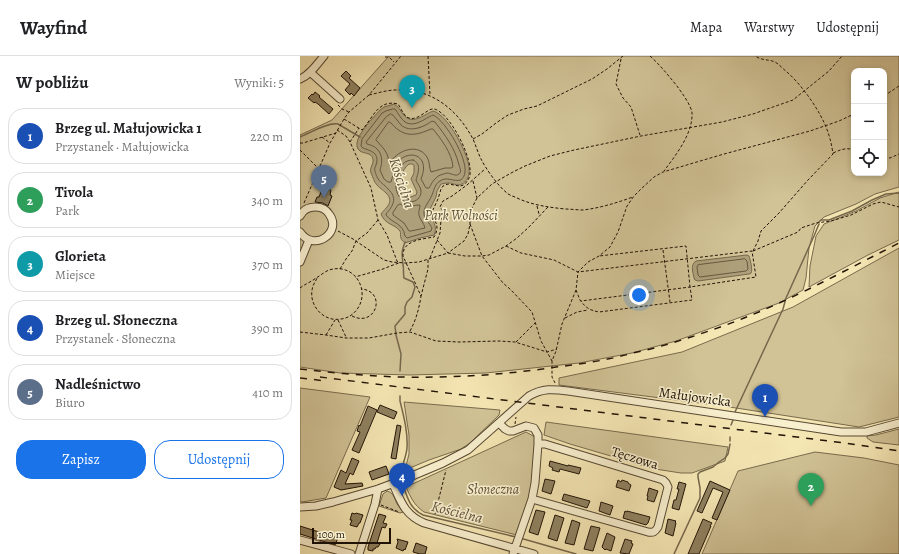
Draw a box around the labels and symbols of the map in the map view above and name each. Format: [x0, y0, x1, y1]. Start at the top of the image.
pin: 3 [399, 75, 425, 108]
water label: Kościelna [384, 155, 420, 211]
pin: 5 [311, 165, 337, 198]
park label: Park Wolności [424, 206, 498, 225]
your location [629, 285, 649, 305]
street label: Małujowicka [658, 383, 733, 412]
pin: 1 [752, 384, 778, 417]
street label: Tęczowa [609, 442, 661, 474]
pin: 4 [389, 463, 415, 496]
pin: 2 [798, 473, 824, 506]
park label: Słoneczna [467, 480, 520, 499]
water label: Kościelna [429, 496, 485, 528]
scale bar [312, 526, 391, 545]

